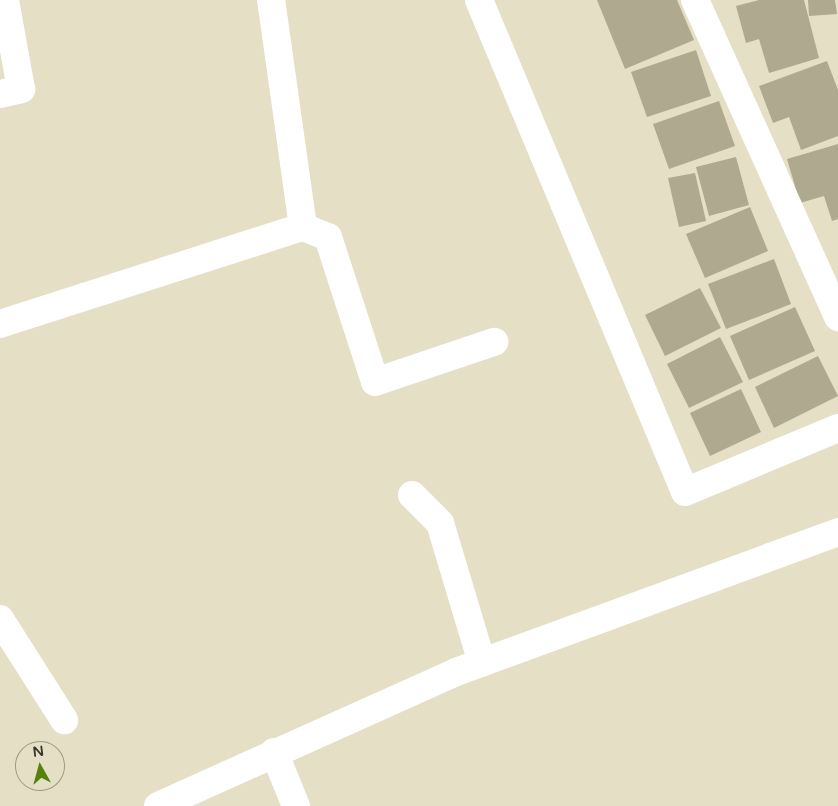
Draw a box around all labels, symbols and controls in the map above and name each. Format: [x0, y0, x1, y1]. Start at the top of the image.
north arrow [15, 741, 65, 791]
text: N [32, 742, 45, 761]

